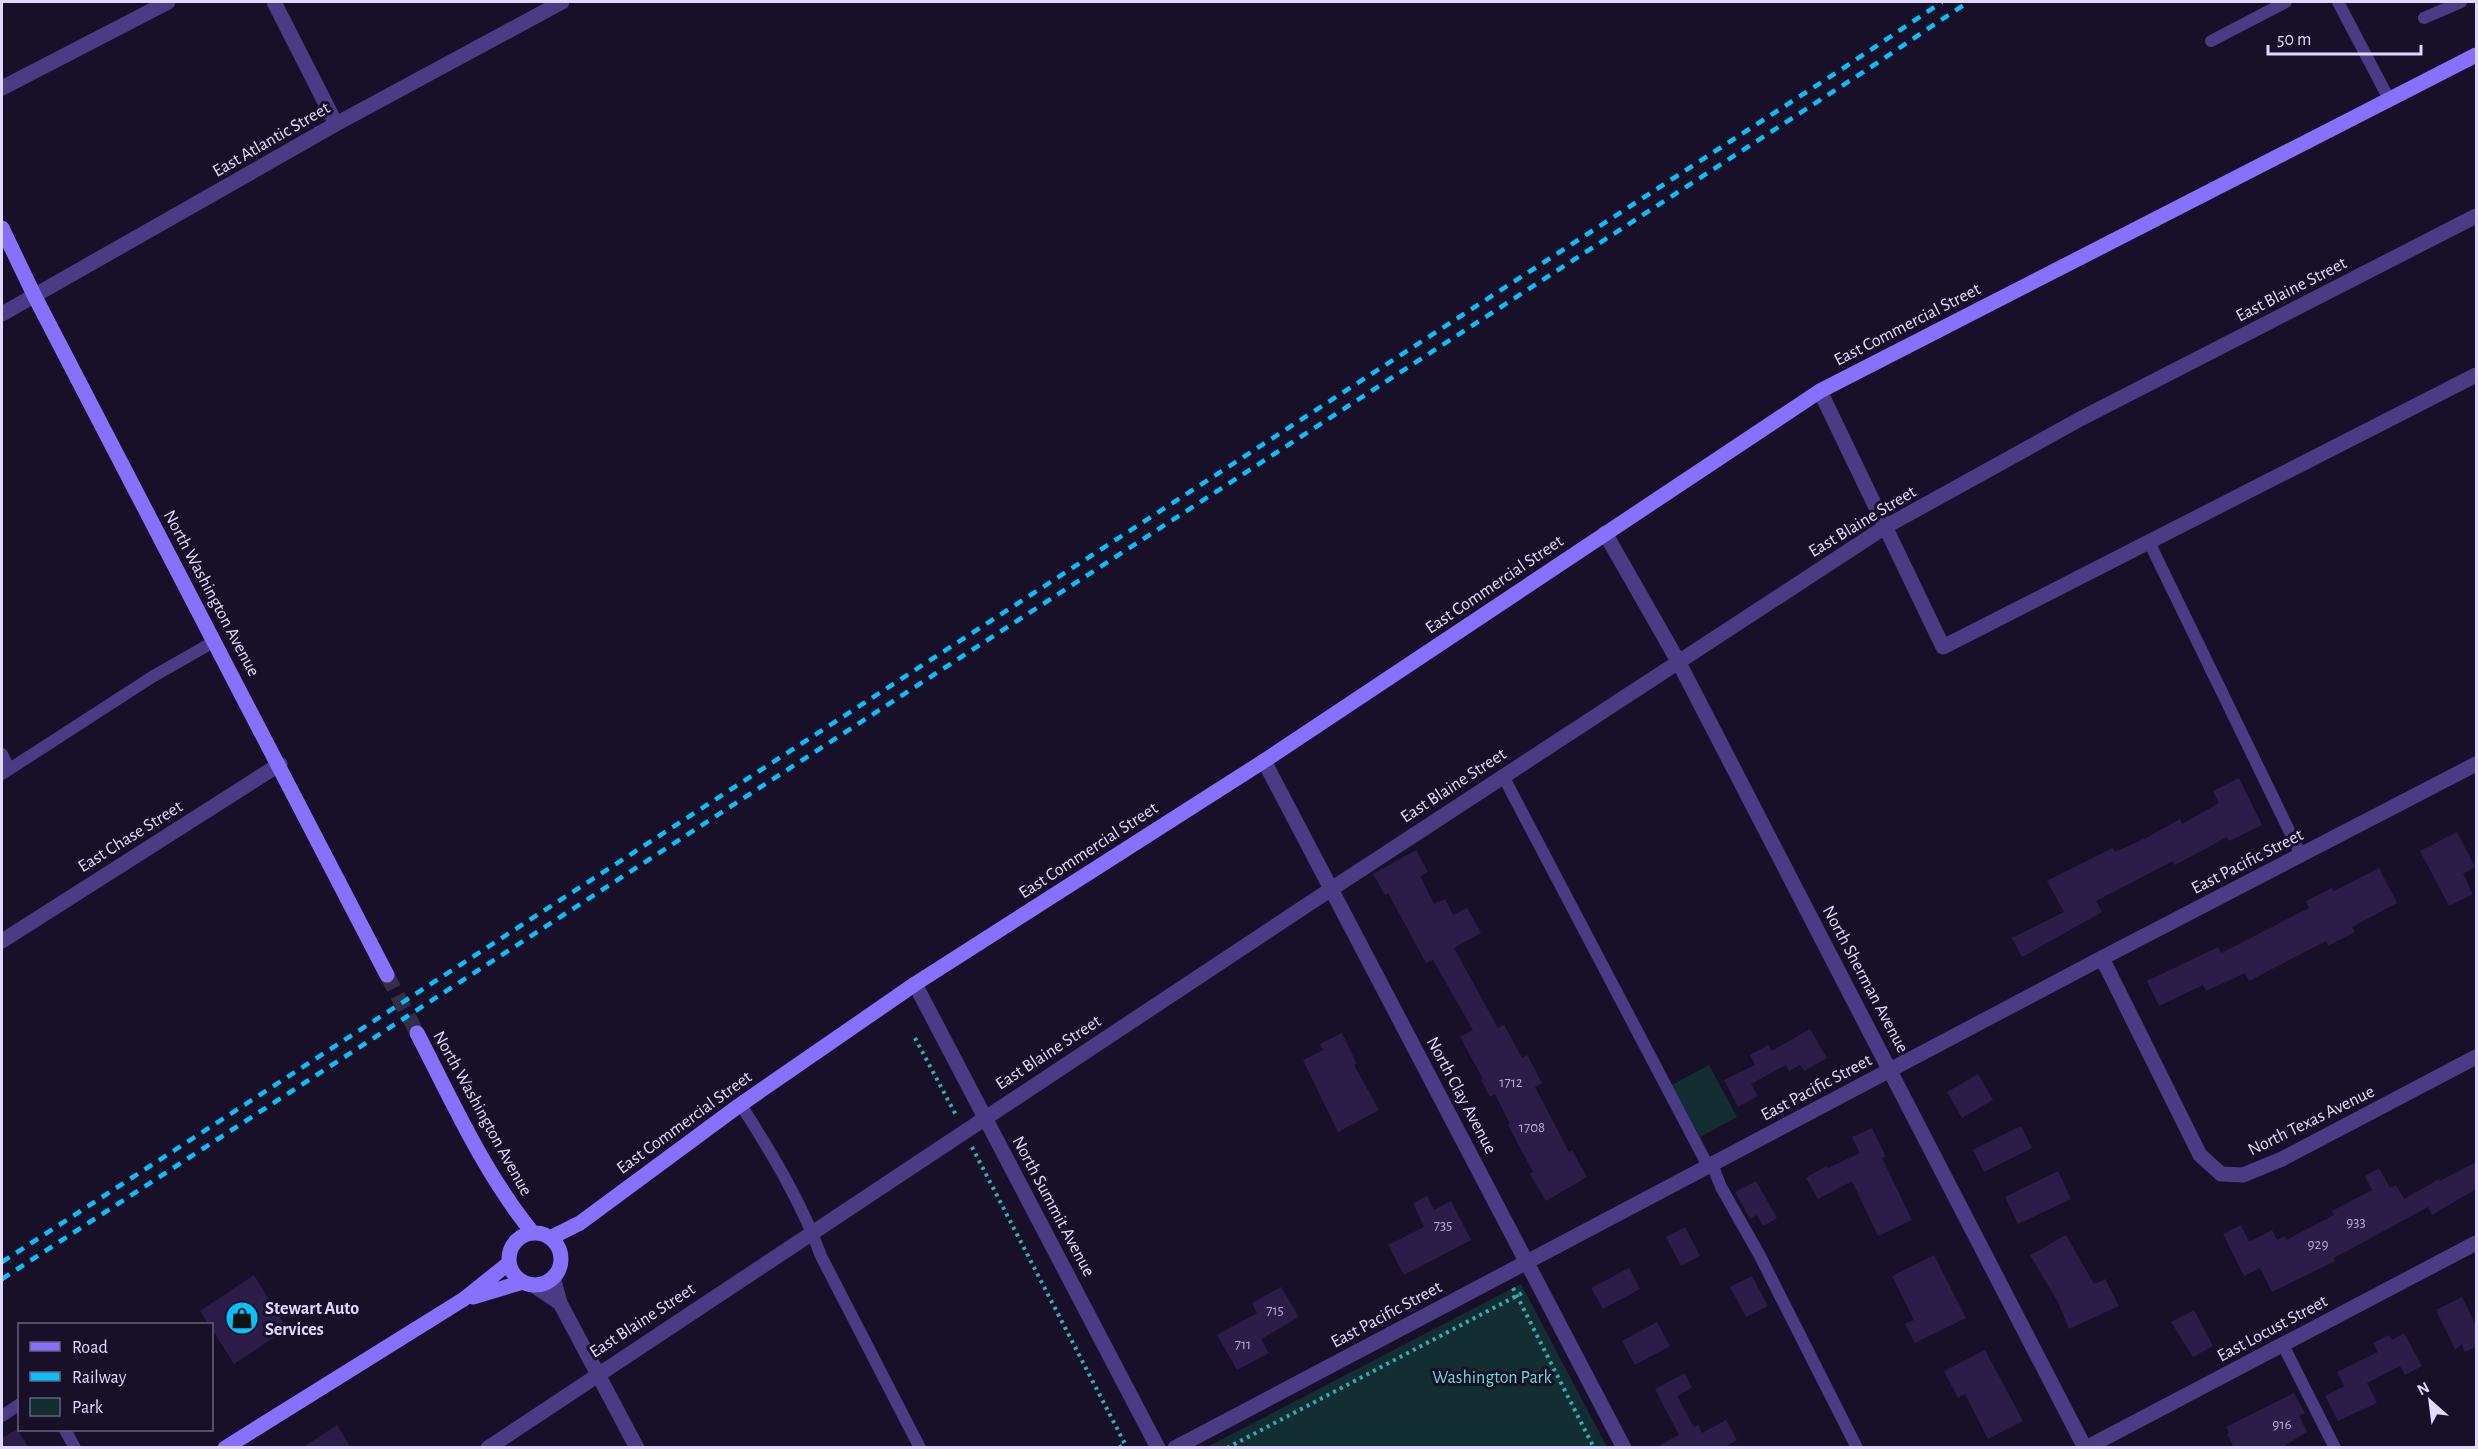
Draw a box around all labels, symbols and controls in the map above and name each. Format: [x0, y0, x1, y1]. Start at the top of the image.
scale bar [2268, 18, 2421, 56]
text: 50 m [2277, 31, 2311, 49]
street label: East Atlantic Street [210, 99, 333, 181]
street label: East Blaine Street [2233, 254, 2350, 326]
street label: East Commercial Street [1831, 280, 1984, 370]
street label: East Blaine Street [1806, 483, 1920, 561]
street label: North Washington Avenue [160, 507, 263, 679]
street label: East Commercial Street [1422, 532, 1567, 638]
street label: East Blaine Street [1398, 745, 1510, 827]
street label: East Chase Street [75, 797, 186, 876]
street label: East Commercial Street [1016, 799, 1161, 902]
street label: East Pacific Street [2189, 826, 2306, 898]
street label: North Sherman Avenue [1819, 903, 1911, 1056]
street label: East Blaine Street [993, 1012, 1105, 1094]
street label: North Washington Avenue [429, 1028, 535, 1199]
street label: North Clay Avenue [1423, 1034, 1499, 1157]
street label: East Pacific Street [1758, 1051, 1875, 1125]
street label: East Commercial Street [614, 1068, 756, 1178]
house number: 1712 [1499, 1075, 1523, 1090]
street label: North Texas Avenue [2245, 1082, 2378, 1159]
house number: 1708 [1519, 1120, 1545, 1135]
street label: North Summit Avenue [1009, 1133, 1098, 1280]
house number: 933 [2346, 1215, 2366, 1230]
house number: 735 [1434, 1218, 1452, 1233]
house number: 929 [2308, 1237, 2328, 1252]
street label: East Pacific Street [1328, 1278, 1445, 1352]
street label: East Blaine Street [587, 1280, 699, 1362]
street label: East Locust Street [2214, 1292, 2331, 1365]
shop icon: Stewart Auto Services [224, 1300, 260, 1336]
place label: Stewart Auto Services [265, 1300, 359, 1339]
house number: 715 [1266, 1303, 1284, 1318]
legend [18, 1323, 213, 1431]
house number: 711 [1235, 1337, 1251, 1352]
text: Road [72, 1339, 108, 1357]
text: Railway [72, 1369, 127, 1387]
park label: Washington Park [1432, 1369, 1552, 1387]
north arrow [2400, 1371, 2460, 1431]
text: N [2415, 1379, 2432, 1398]
text: Park [72, 1399, 104, 1417]
house number: 916 [2272, 1417, 2292, 1432]

